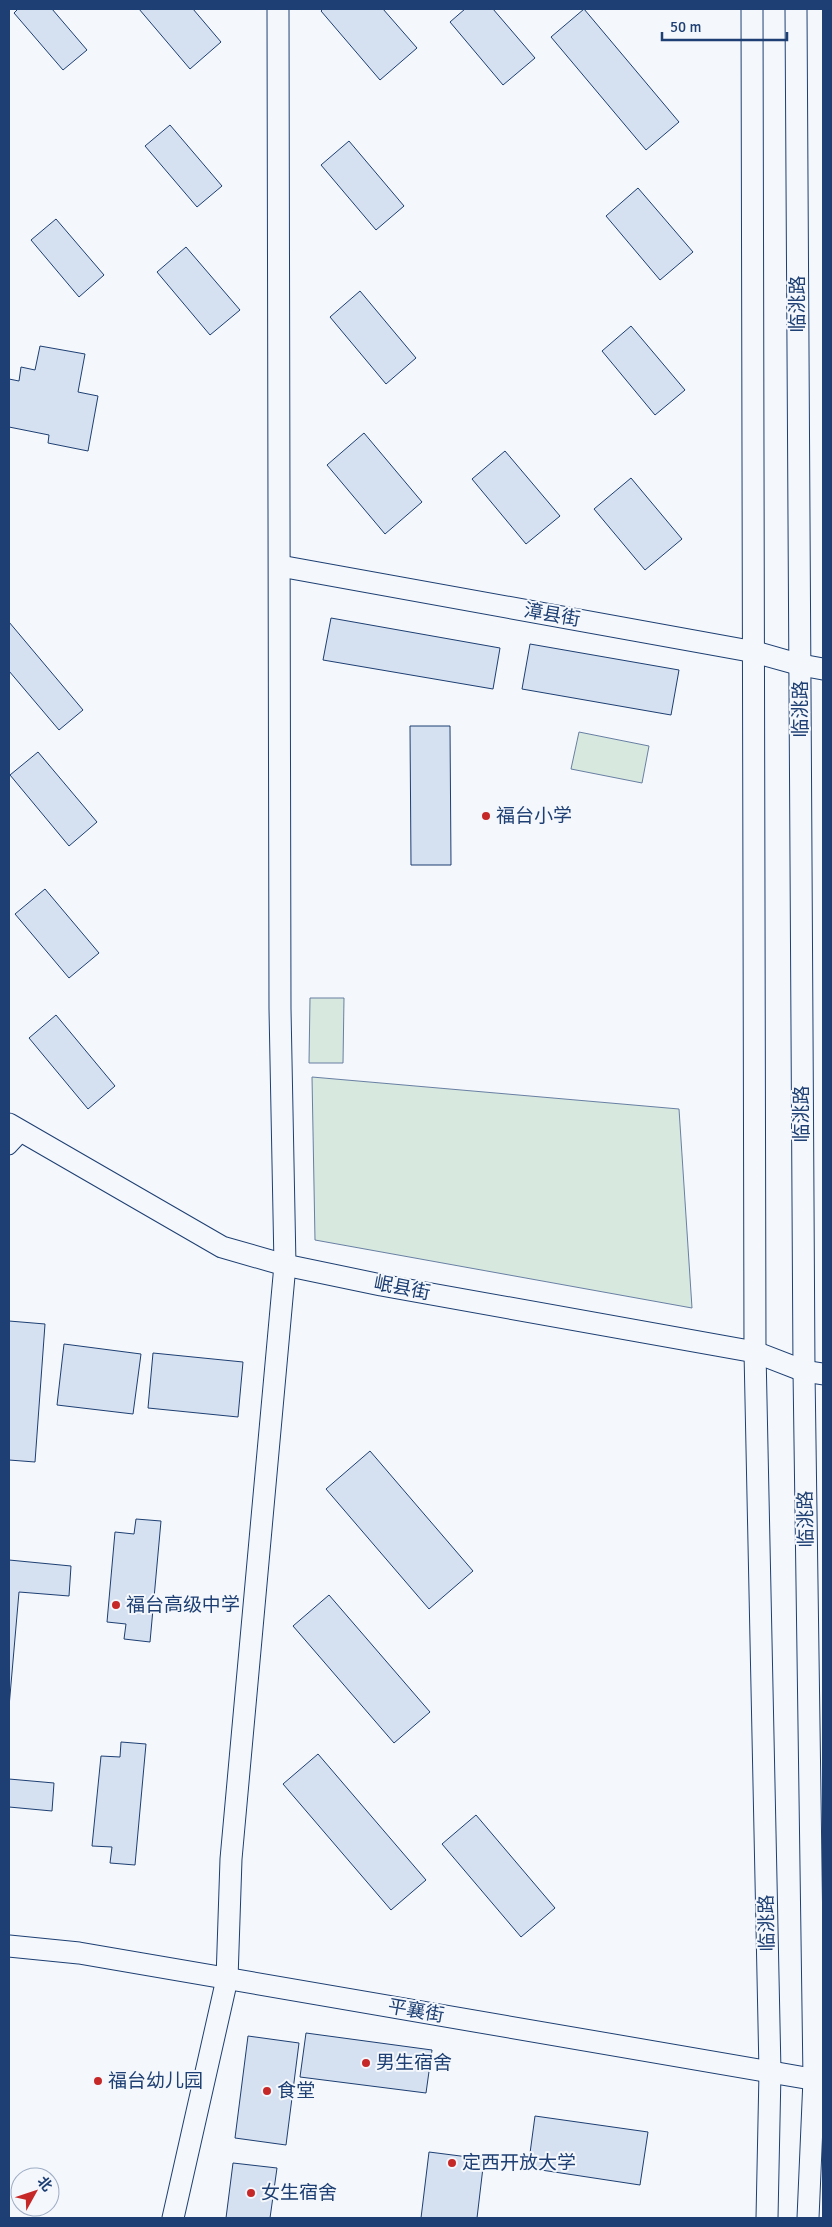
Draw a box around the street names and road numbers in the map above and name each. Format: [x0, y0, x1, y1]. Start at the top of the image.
street label: 临洮路 [786, 275, 810, 333]
street label: 漳县街 [522, 598, 582, 632]
street label: 临洮路 [789, 680, 813, 738]
street label: 临洮路 [790, 1085, 814, 1143]
street label: 岷县街 [372, 1271, 432, 1305]
street label: 临洮路 [794, 1490, 818, 1548]
street label: 临洮路 [755, 1894, 779, 1952]
street label: 平襄街 [386, 1994, 446, 2028]

